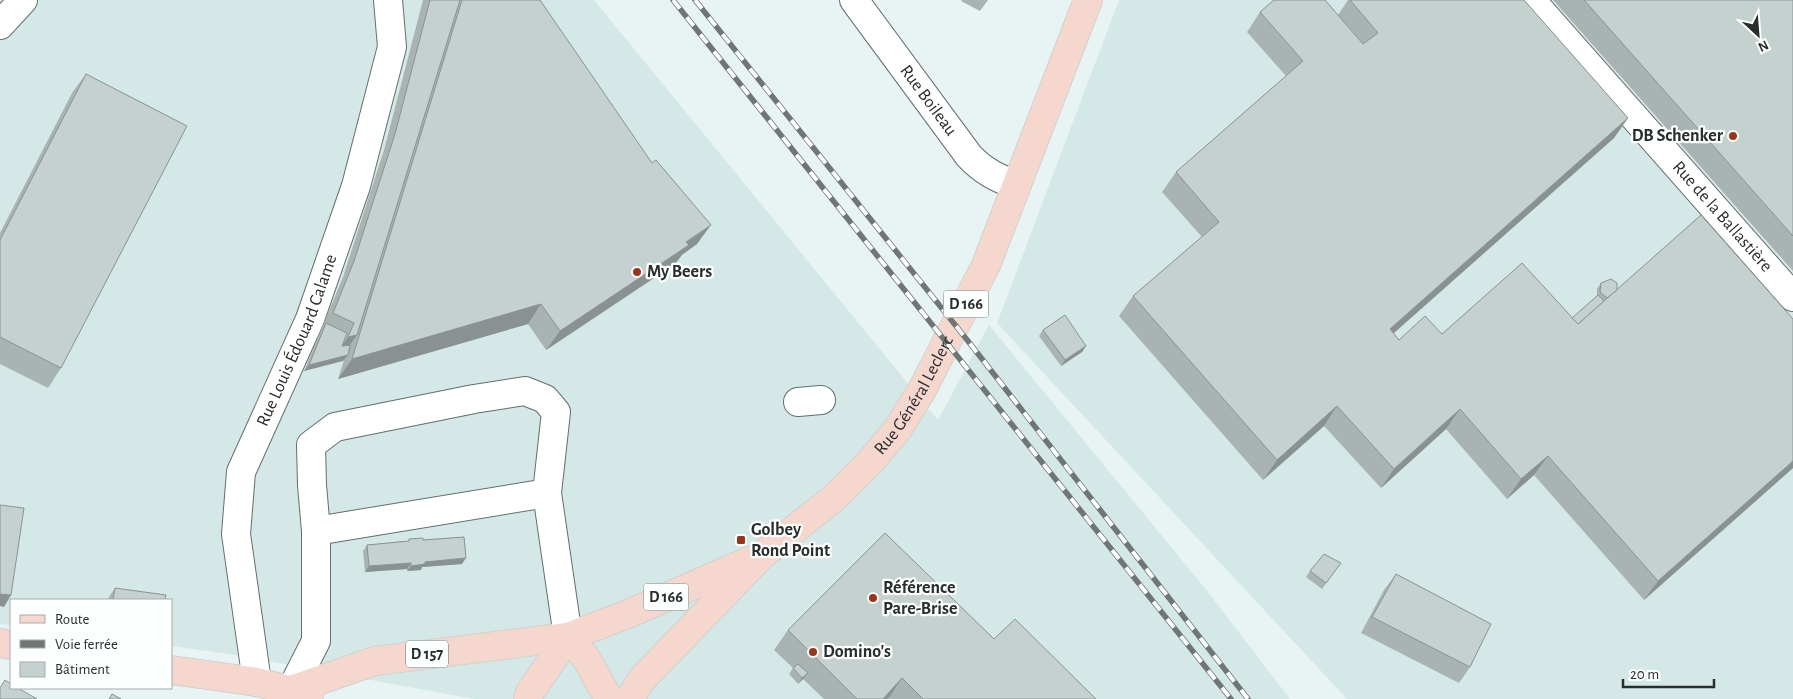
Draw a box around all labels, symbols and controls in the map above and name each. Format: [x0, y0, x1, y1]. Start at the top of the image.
north arrow [1733, 10, 1783, 60]
text: N [1756, 37, 1771, 54]
street label: Rue Boileau [896, 62, 960, 139]
place label: DB Schenker [1632, 127, 1724, 145]
marker: DB Schenker [1727, 130, 1739, 142]
street label: Rue de la Ballastière [1669, 158, 1776, 276]
street label: Rue Louis Édouard Calame [254, 252, 341, 429]
place label: My Beers [647, 263, 712, 281]
marker: My Beers [631, 266, 643, 278]
road number: D 166 [944, 290, 988, 318]
street label: Rue Général Leclerc [871, 333, 957, 458]
place label: Golbey Rond Point [751, 521, 830, 560]
marker: Golbey Rond Point [735, 534, 747, 546]
place label: Référence Pare-Brise [883, 579, 957, 618]
road number: D 166 [644, 584, 688, 610]
marker: Référence Pare-Brise [867, 592, 879, 604]
legend [10, 599, 172, 689]
text: Route [55, 612, 89, 627]
text: Voie ferrée [55, 637, 118, 652]
road number: D 157 [406, 641, 448, 668]
place label: Domino's [823, 643, 891, 661]
marker: Domino's [807, 646, 819, 658]
scale bar [1623, 656, 1714, 688]
text: Bâtiment [55, 662, 110, 677]
text: 20 m [1630, 667, 1659, 682]

